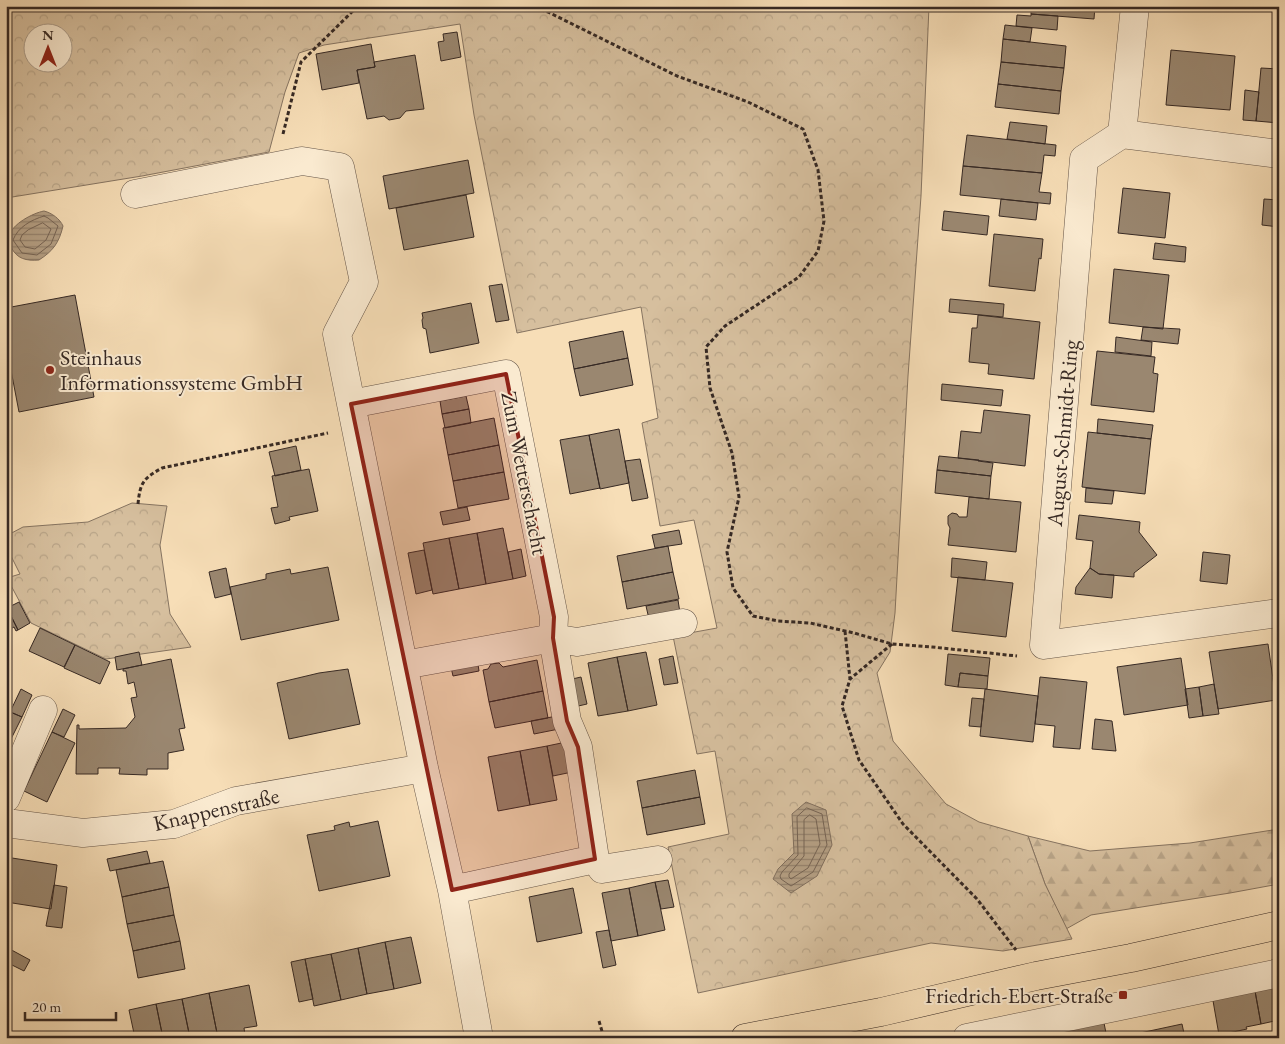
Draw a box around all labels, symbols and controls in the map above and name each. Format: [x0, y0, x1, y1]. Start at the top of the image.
north arrow [22, 22, 72, 72]
text: N [42, 26, 54, 44]
street label: August-Schmidt-Ring [1040, 338, 1085, 529]
place label: Steinhaus Informationssysteme GmbH [60, 343, 303, 397]
marker: Steinhaus Informationssysteme GmbH [44, 364, 56, 376]
street label: Zum Wetterschacht [494, 389, 555, 557]
street label: Knappenstraße [150, 781, 282, 838]
place label: Friedrich-Ebert-Straße [925, 981, 1113, 1010]
scale bar [25, 989, 116, 1021]
marker: Friedrich-Ebert-Straße [1117, 989, 1129, 1001]
text: 20 m [32, 997, 61, 1016]

